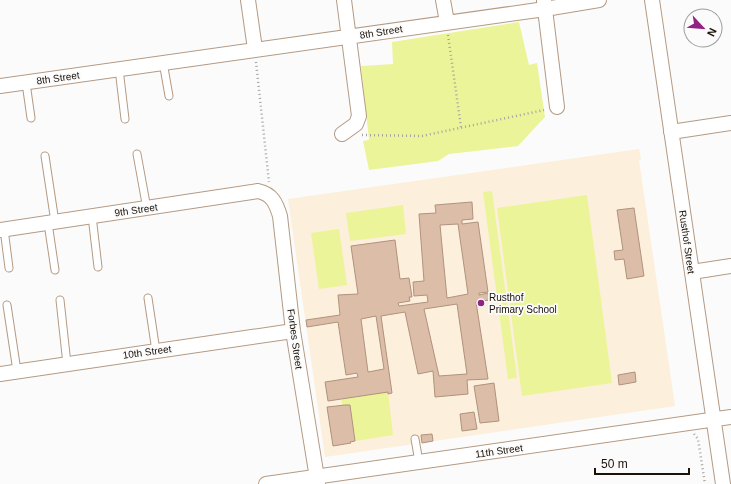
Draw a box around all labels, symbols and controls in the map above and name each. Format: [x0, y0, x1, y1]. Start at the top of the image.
north arrow [683, 8, 723, 48]
street label: 8th Street [359, 23, 403, 41]
text: N [705, 26, 719, 39]
street label: 8th Street [36, 70, 80, 86]
street label: 9th Street [114, 202, 158, 218]
street label: Rusthof Street [677, 210, 697, 275]
place label: Rusthof Primary School [489, 292, 557, 315]
marker: Rusthof Primary School [476, 298, 486, 308]
street label: Forbes Street [285, 308, 305, 370]
street label: 10th Street [122, 343, 172, 361]
street label: 11th Street [474, 442, 524, 460]
scale bar [595, 450, 689, 476]
text: 50 m [601, 457, 628, 471]

